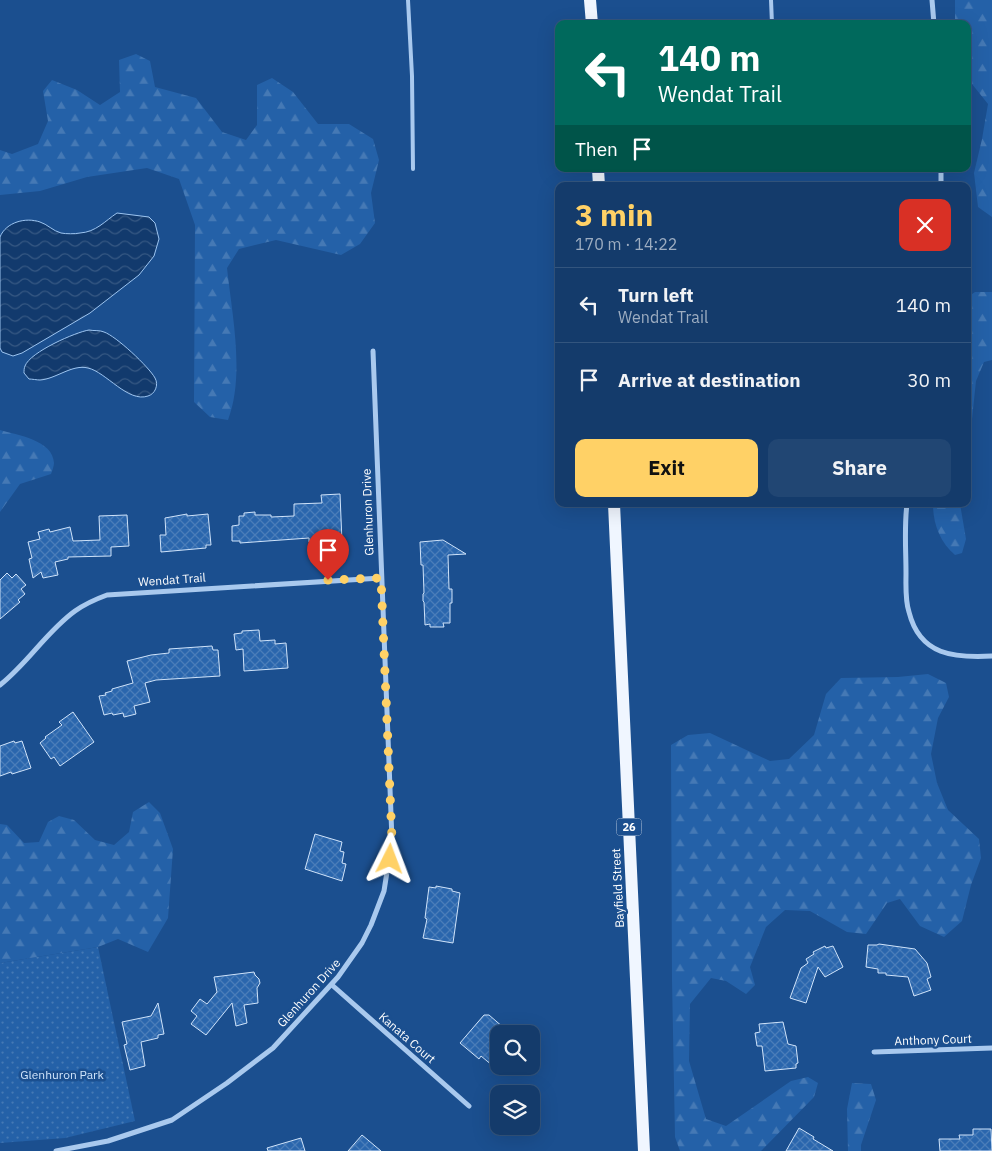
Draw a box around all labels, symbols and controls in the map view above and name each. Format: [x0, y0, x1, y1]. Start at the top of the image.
text: 140 m [658, 35, 761, 81]
icon: left [575, 40, 640, 105]
text: Wendat Trail [658, 79, 782, 108]
icon: arrive [628, 135, 656, 163]
text: Then [575, 137, 618, 161]
text: 3 min [575, 195, 653, 234]
button: close [899, 199, 951, 251]
text: 170 m · 14:22 [575, 234, 677, 254]
text: Turn left [618, 283, 694, 307]
icon: left [575, 291, 603, 319]
text: 140 m [896, 293, 951, 317]
text: Wendat Trail [618, 307, 708, 327]
icon: arrive [575, 366, 603, 394]
text: Arrive at destination [618, 368, 801, 392]
text: 30 m [907, 368, 951, 392]
button: Exit [575, 439, 758, 497]
button: Share [768, 439, 951, 497]
street label: Glenhuron Drive [358, 468, 377, 556]
pin [307, 529, 349, 580]
icon: arrive [314, 536, 342, 564]
street label: Wendat Trail [138, 570, 206, 589]
road number: 26 [616, 819, 642, 836]
position arrow [363, 832, 415, 884]
street label: Bayfield Street [608, 848, 627, 928]
street label: Glenhuron Drive [274, 955, 344, 1030]
street label: Kanata Court [376, 1009, 439, 1066]
map controls [490, 1025, 540, 1135]
button: search [490, 1025, 540, 1075]
street label: Anthony Court [894, 1031, 972, 1048]
park label: Glenhuron Park [20, 1067, 104, 1082]
button: layers [490, 1085, 540, 1135]

